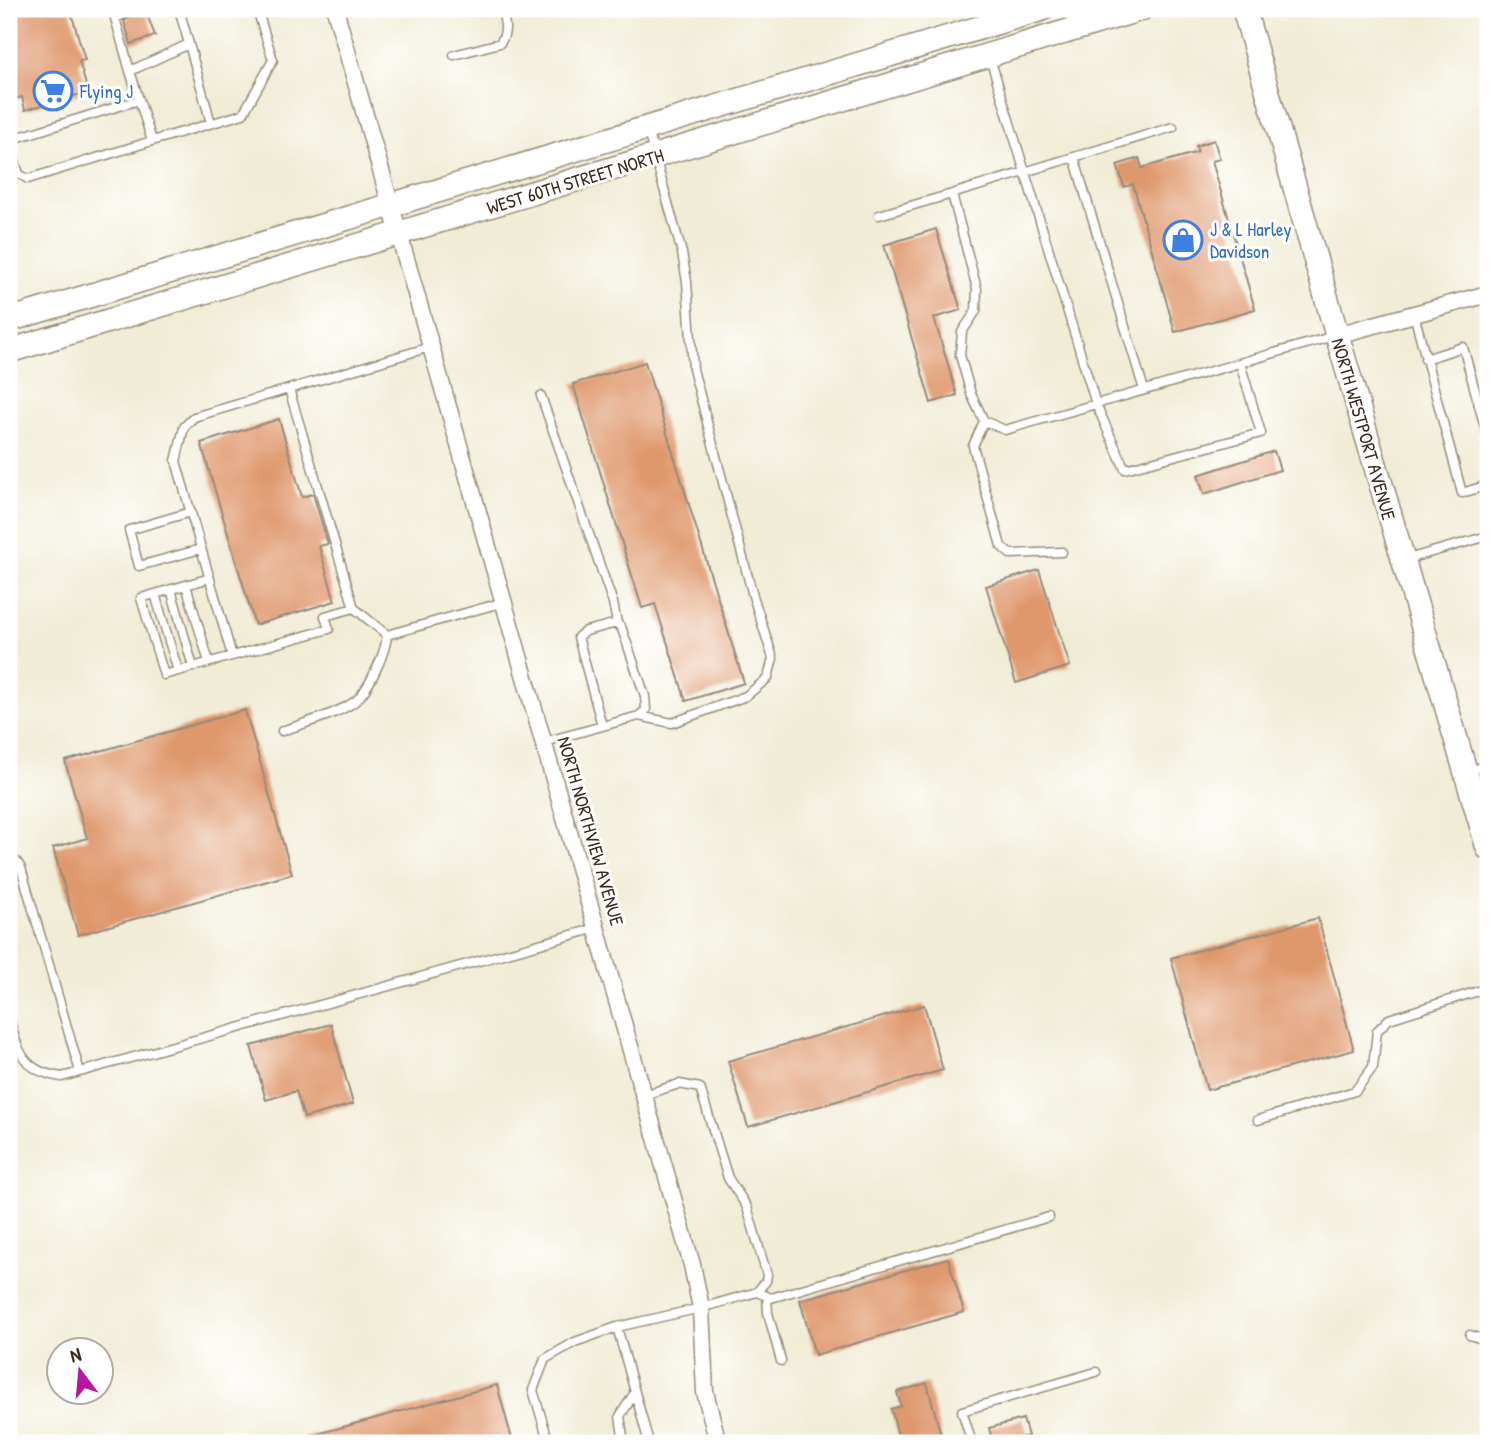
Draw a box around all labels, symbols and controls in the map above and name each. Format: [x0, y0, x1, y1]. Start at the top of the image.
supermarket icon: Flying J [32, 70, 74, 112]
place label: Flying J [79, 78, 133, 104]
street label: WEST 60TH STREET NORTH [483, 142, 667, 220]
place label: J & L Harley Davidson [1210, 216, 1292, 264]
shop icon: J & L Harley Davidson [1162, 219, 1204, 261]
street label: NORTH WESTPORT AVENUE [1326, 335, 1403, 524]
street label: NORTH NORTHVIEW AVENUE [552, 733, 631, 929]
north arrow [46, 1336, 116, 1406]
text: N [67, 1341, 84, 1369]

